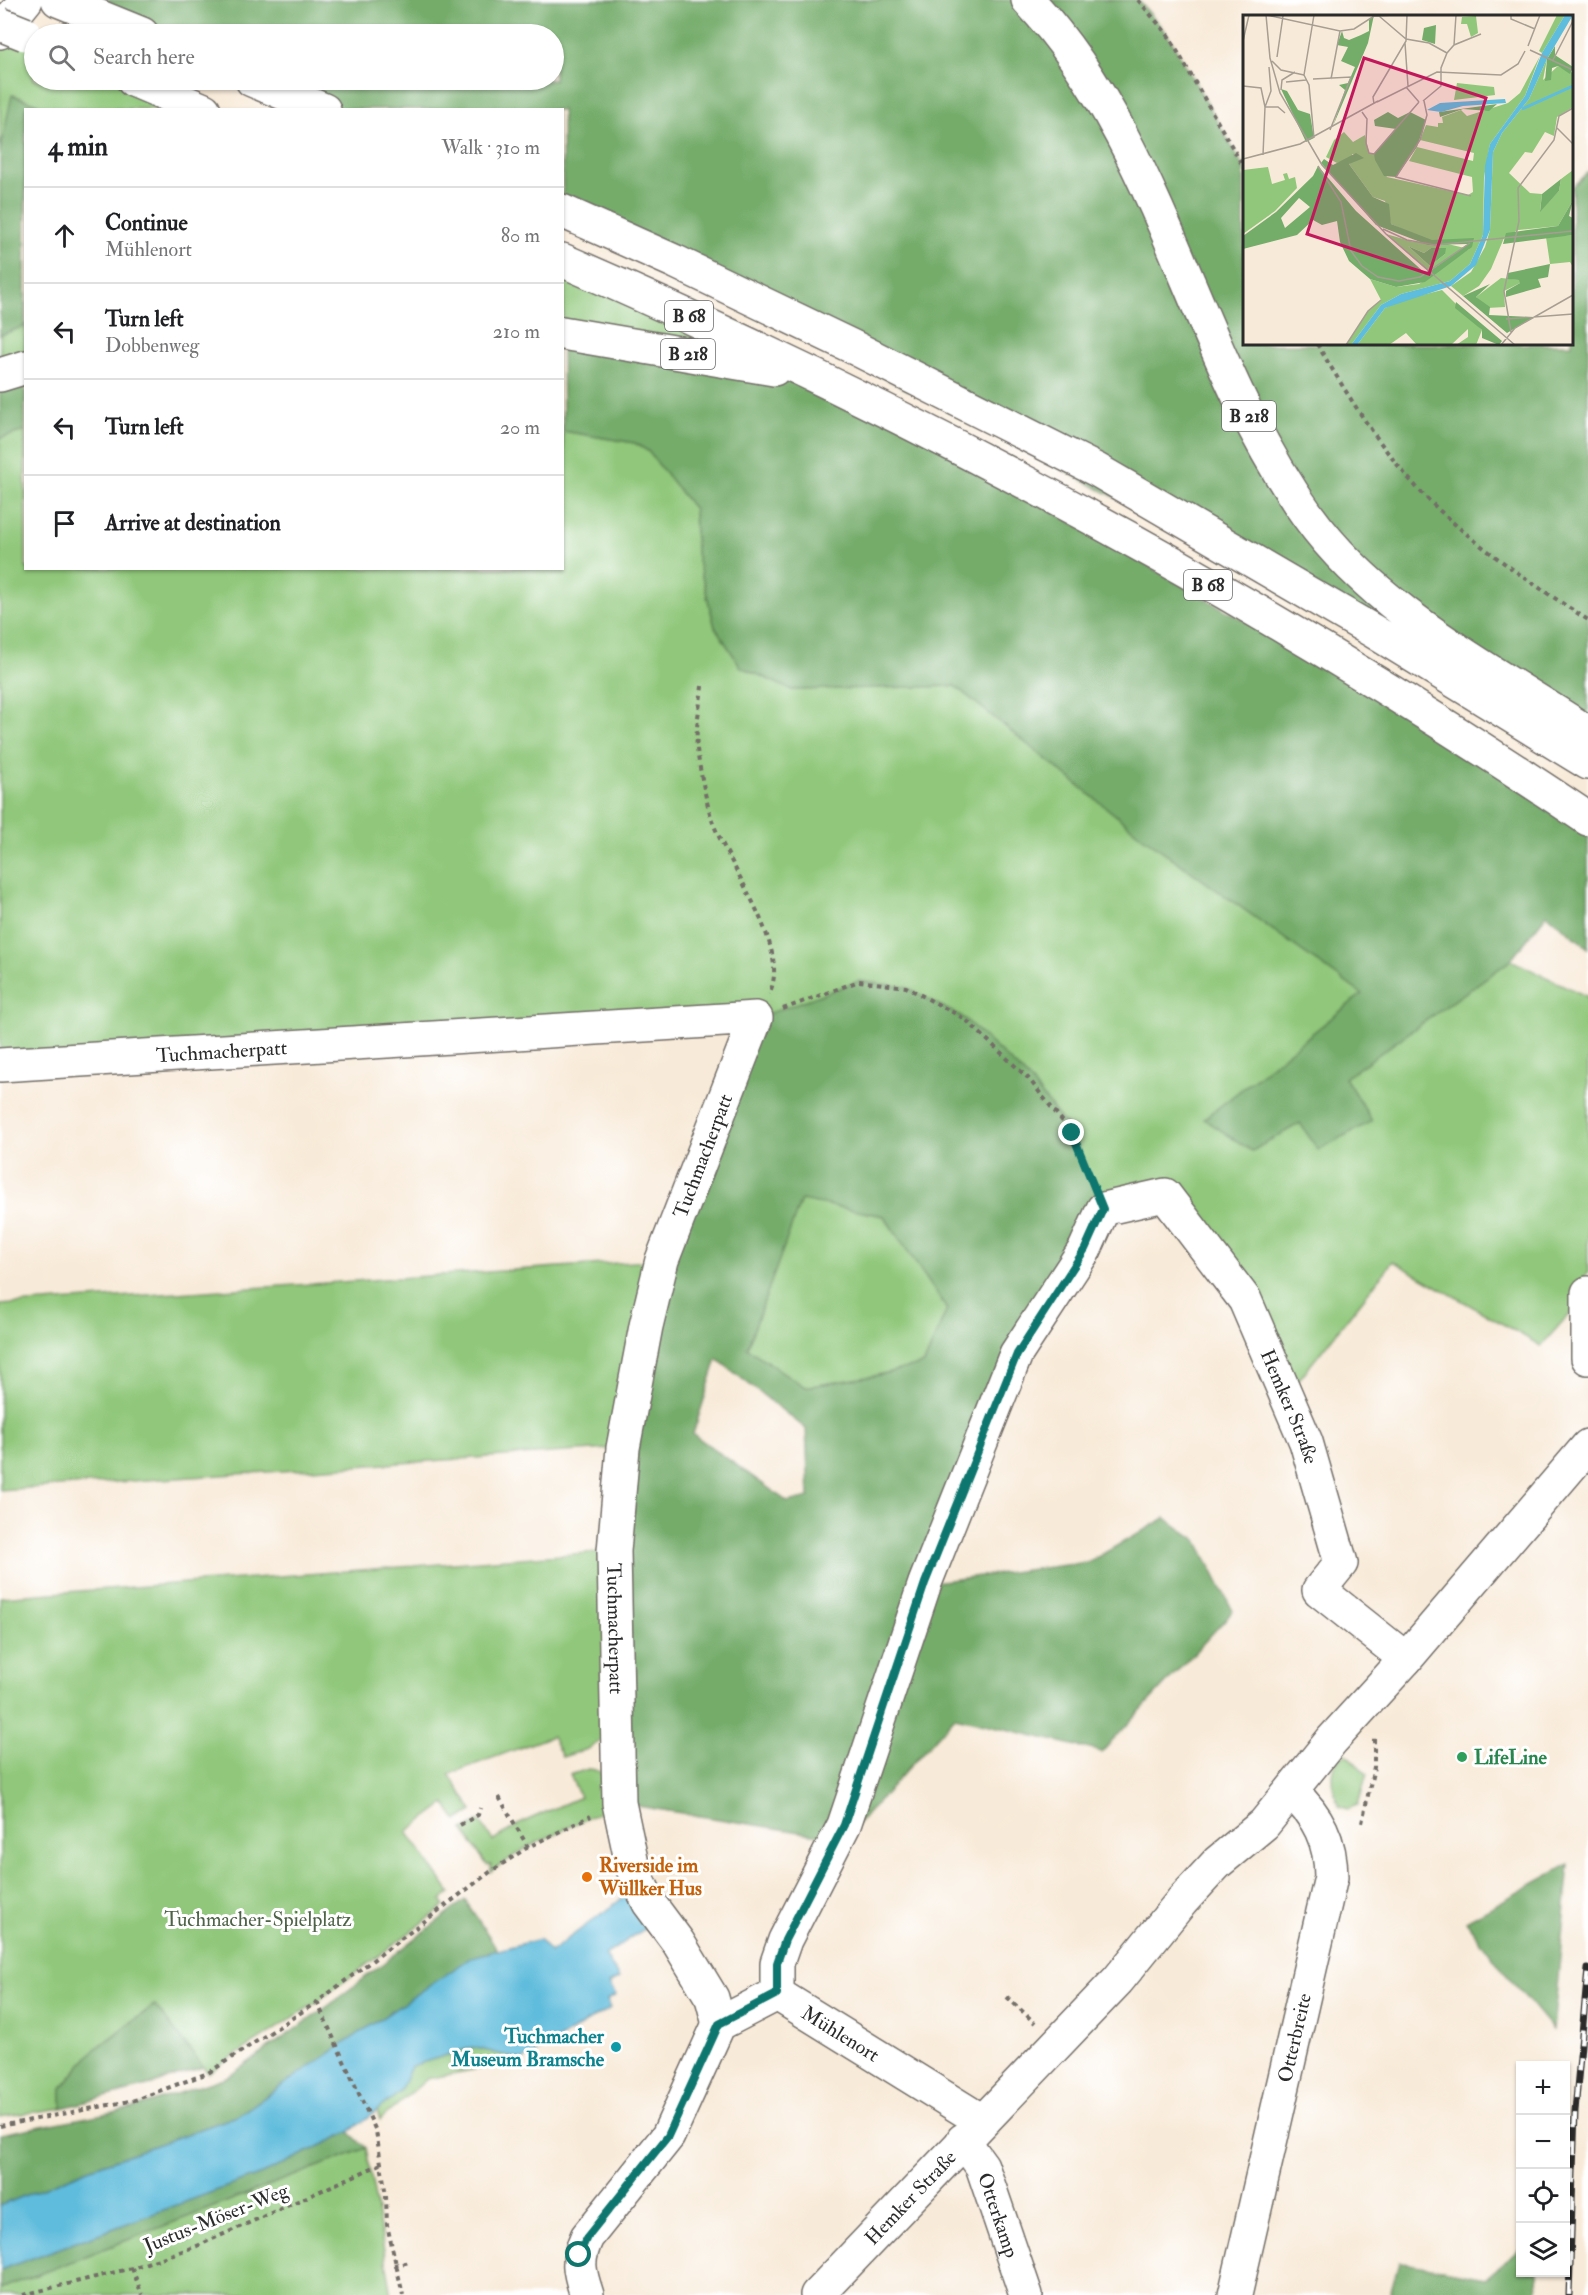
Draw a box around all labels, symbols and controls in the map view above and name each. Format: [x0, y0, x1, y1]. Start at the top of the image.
inset map [1243, 15, 1573, 345]
search box [24, 24, 564, 90]
icon: search [45, 41, 78, 74]
text: Search here [93, 43, 195, 71]
text: 4 min [48, 131, 108, 163]
text: Walk · 310 m [441, 135, 540, 160]
text: Continue [105, 209, 188, 237]
icon: ahead [48, 219, 81, 252]
text: 80 m [501, 223, 540, 248]
text: Mühlenort [105, 237, 192, 262]
road number: B 68 [665, 301, 713, 331]
text: Turn left [105, 305, 184, 333]
icon: left [48, 315, 81, 348]
text: 210 m [493, 319, 540, 344]
text: Dobbenweg [105, 333, 199, 358]
road number: B 218 [661, 339, 715, 369]
road number: B 218 [1222, 401, 1276, 431]
icon: left [48, 411, 81, 444]
text: Turn left [105, 413, 184, 441]
text: 20 m [500, 415, 540, 440]
icon: arrive [48, 507, 81, 540]
text: Arrive at destination [105, 509, 281, 537]
road number: B 68 [1184, 570, 1232, 600]
street label: Tuchmacherpatt [155, 1035, 288, 1068]
street label: Tuchmacherpatt [668, 1090, 739, 1222]
route end [1058, 1119, 1084, 1145]
street label: Hemker Straße [1255, 1345, 1324, 1467]
street label: Tuchmacherpatt [602, 1563, 629, 1695]
place label: LifeLine [1474, 1745, 1547, 1770]
marker: LifeLine [1455, 1750, 1469, 1764]
place label: Riverside im Wüllker Hus [598, 1853, 702, 1901]
marker: Riverside im Wüllker Hus [580, 1870, 594, 1884]
park label: Tuchmacher-Spielplatz [164, 1907, 352, 1933]
street label: Otterbreite [1272, 1991, 1316, 2085]
street label: Mühlenort [797, 2000, 885, 2067]
place label: Tuchmacher Museum Bramsche [450, 2024, 605, 2072]
marker: Tuchmacher Museum Bramsche [609, 2040, 623, 2054]
map controls [1516, 2061, 1570, 2277]
button: + [1516, 2061, 1570, 2115]
button: − [1516, 2115, 1570, 2169]
street label: Hemker Straße [859, 2145, 961, 2250]
street label: Otterkamp [973, 2169, 1025, 2261]
button: locate [1516, 2169, 1570, 2223]
street label: Justus-Möser-Weg [139, 2177, 293, 2259]
button: layers [1516, 2223, 1570, 2277]
route start [565, 2241, 591, 2267]

